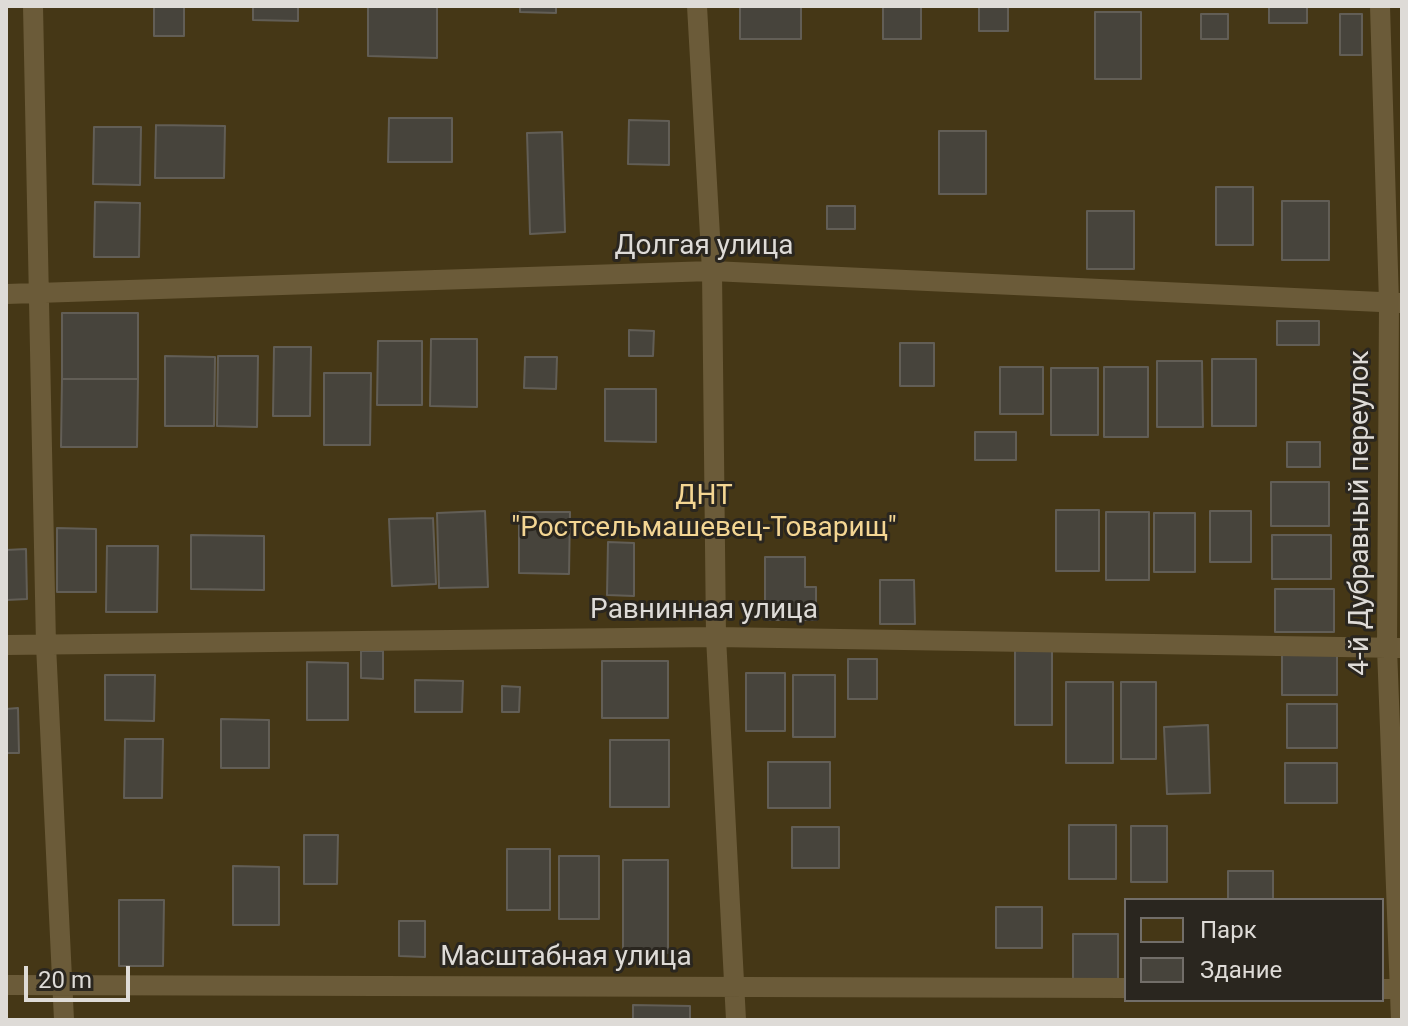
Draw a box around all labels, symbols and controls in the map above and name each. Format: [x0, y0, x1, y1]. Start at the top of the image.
street label: Долгая улица [614, 230, 794, 264]
street label: 4-й Дубравный переулок [1344, 350, 1378, 676]
park label: ДНТ "Ростсельмашевец-Товарищ" [511, 480, 897, 546]
street label: Равнинная улица [590, 594, 818, 628]
legend [1124, 898, 1384, 1002]
text: Парк [1200, 916, 1257, 944]
street label: Масштабная улица [440, 941, 692, 975]
scale bar [28, 950, 134, 1000]
text: Здание [1200, 956, 1282, 984]
text: 20 m [38, 966, 92, 994]

